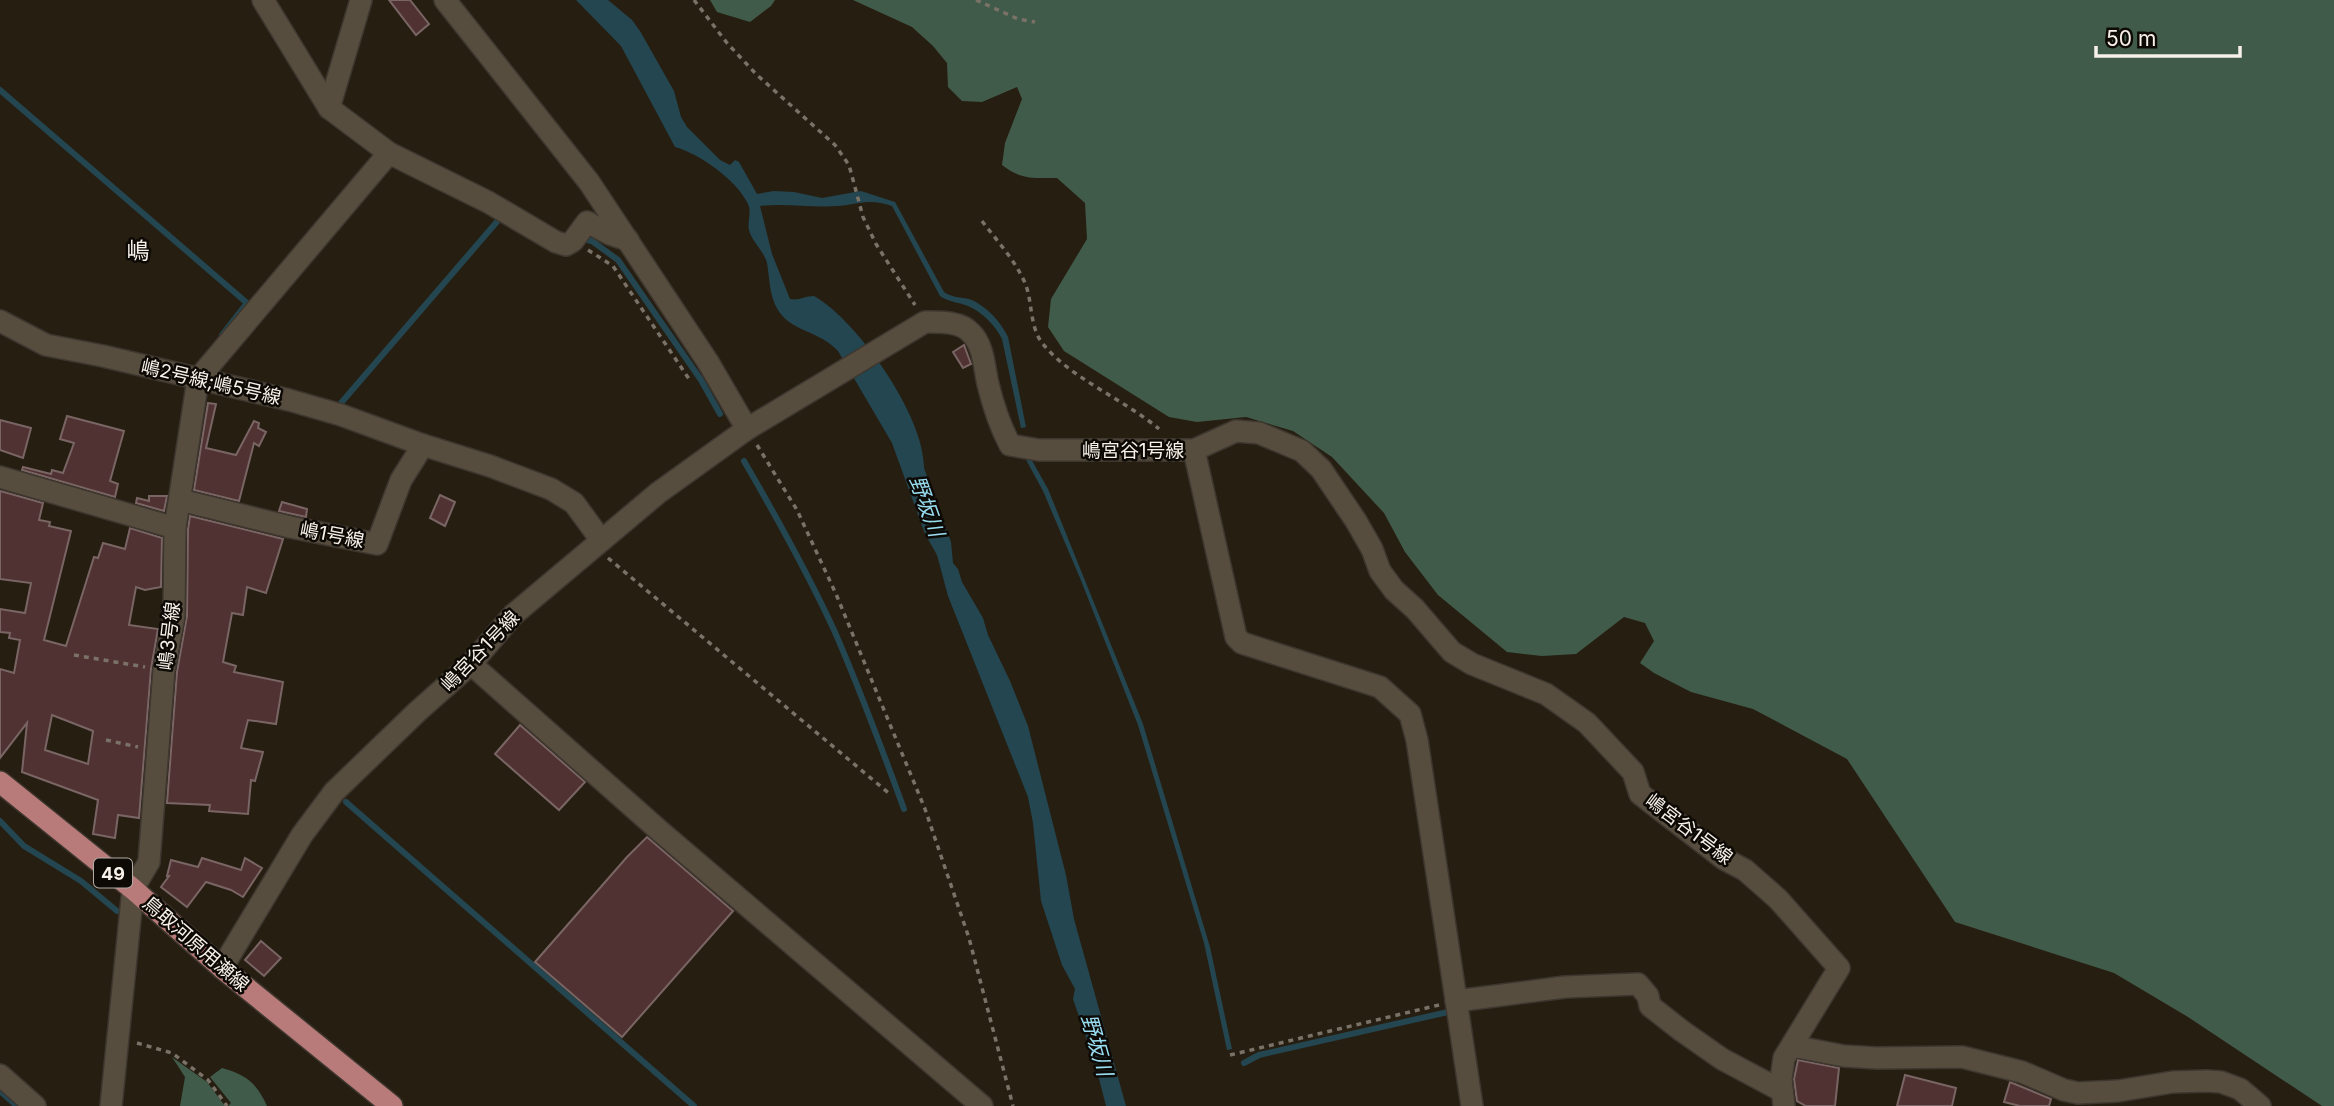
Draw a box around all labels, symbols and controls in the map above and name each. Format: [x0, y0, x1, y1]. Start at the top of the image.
scale bar [2096, 14, 2240, 58]
text: 50 m [2106, 26, 2156, 51]
district label: 嶋 [127, 237, 150, 265]
street label: 嶋2号線;嶋5号線 [139, 355, 283, 409]
street label: 嶋宮谷1号線 [1082, 439, 1184, 462]
water label: 野坂川 [904, 472, 950, 542]
street label: 嶋1号線 [298, 518, 366, 552]
street label: 嶋3号線 [153, 600, 185, 672]
street label: 嶋宮谷1号線 [436, 606, 524, 696]
street label: 嶋宮谷1号線 [1641, 789, 1737, 869]
road number: 49 [94, 858, 132, 888]
street label: 鳥取河原用瀬線 [138, 892, 254, 996]
water label: 野坂川 [1076, 1011, 1118, 1081]

